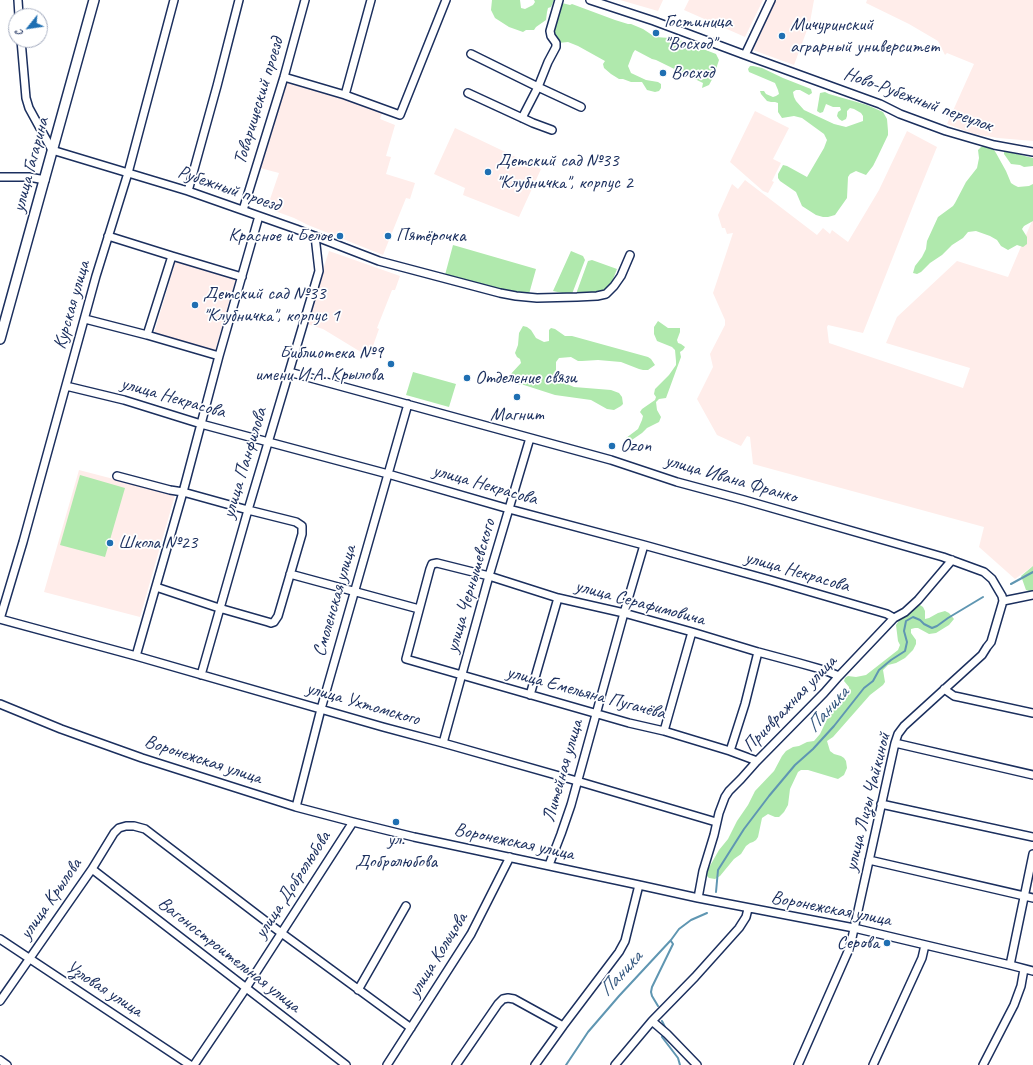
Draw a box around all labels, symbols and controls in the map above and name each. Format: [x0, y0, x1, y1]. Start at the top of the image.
north arrow [8, 8, 48, 48]
place label: Гостиница "Восход" [664, 11, 732, 55]
place label: Мичуринский аграрный университет [790, 14, 940, 58]
text: С [11, 28, 26, 39]
marker: Гостиница "Восход" [651, 28, 661, 38]
marker: Мичуринский аграрный университет [777, 31, 787, 41]
street label: Товарищеский проезд [229, 35, 289, 167]
place label: Восход [671, 62, 714, 84]
street label: Ново-Рубежный переулок [841, 63, 995, 137]
marker: Восход [658, 68, 668, 78]
street label: улица Гагарина [7, 115, 55, 215]
place label: Детский сад №33 "Клубничка", корпус 2 [496, 150, 633, 194]
street label: Рубежный проезд [175, 161, 283, 217]
marker: Детский сад №33 "Клубничка", корпус 2 [483, 167, 493, 177]
place label: Красное и Белое [228, 225, 332, 247]
place label: Пятёрочка [396, 225, 466, 247]
marker: Красное и Белое [335, 231, 345, 241]
marker: Пятёрочка [383, 231, 393, 241]
street label: Курская улица [49, 258, 95, 352]
place label: Детский сад №33 "Клубничка", корпус 1 [203, 283, 340, 327]
marker: Детский сад №33 "Клубничка", корпус 1 [190, 300, 200, 310]
place label: Библиотека №9 имени И.А. Крылова [255, 342, 383, 386]
marker: Библиотека №9 имени И.А. Крылова [386, 359, 396, 369]
place label: Отделение связи [475, 367, 577, 389]
street label: улица Некрасова [118, 372, 228, 424]
marker: Отделение связи [462, 373, 472, 383]
marker: Магнит [512, 392, 522, 402]
place label: Магнит [490, 404, 544, 426]
street label: улица Панфилова [217, 405, 273, 521]
place label: Ozon [620, 435, 651, 457]
marker: Ozon [607, 441, 617, 451]
street label: улица Ивана Франко [662, 449, 800, 509]
street label: улица Некрасова [430, 459, 540, 511]
street label: улица Чернышевского [441, 517, 501, 655]
place label: Школа №23 [118, 532, 197, 554]
marker: Школа №23 [105, 538, 115, 548]
street label: Смоленская улица [308, 543, 362, 659]
street label: улица Некрасова [742, 546, 852, 598]
street label: улица Серафимовича [573, 575, 707, 631]
street label: Приовражная улица [738, 651, 842, 757]
street label: улица Емельяна Пугачёва [504, 661, 668, 725]
street label: улица Ухтомского [304, 677, 422, 731]
water label: Паника [801, 682, 855, 738]
street label: Литейная улица [538, 717, 588, 825]
street label: Воронежская улица [141, 730, 265, 790]
street label: улица Лизы Чайкиной [840, 730, 896, 874]
marker: ул. Добролюбова [391, 817, 401, 827]
street label: Воронежская улица [452, 818, 576, 866]
street label: улица Добролюбова [250, 827, 336, 943]
place label: ул. Добролюбова [355, 829, 437, 873]
street label: улица Крылова [15, 854, 87, 944]
street label: Воронежская улица [769, 886, 893, 932]
street label: Вагоностроительная улица [153, 892, 305, 1018]
street label: улица Кольцова [403, 908, 473, 1002]
place label: Серова [837, 932, 879, 954]
marker: Серова [882, 938, 892, 948]
water label: Паника [594, 946, 648, 1002]
street label: Узловая улица [61, 956, 147, 1022]

